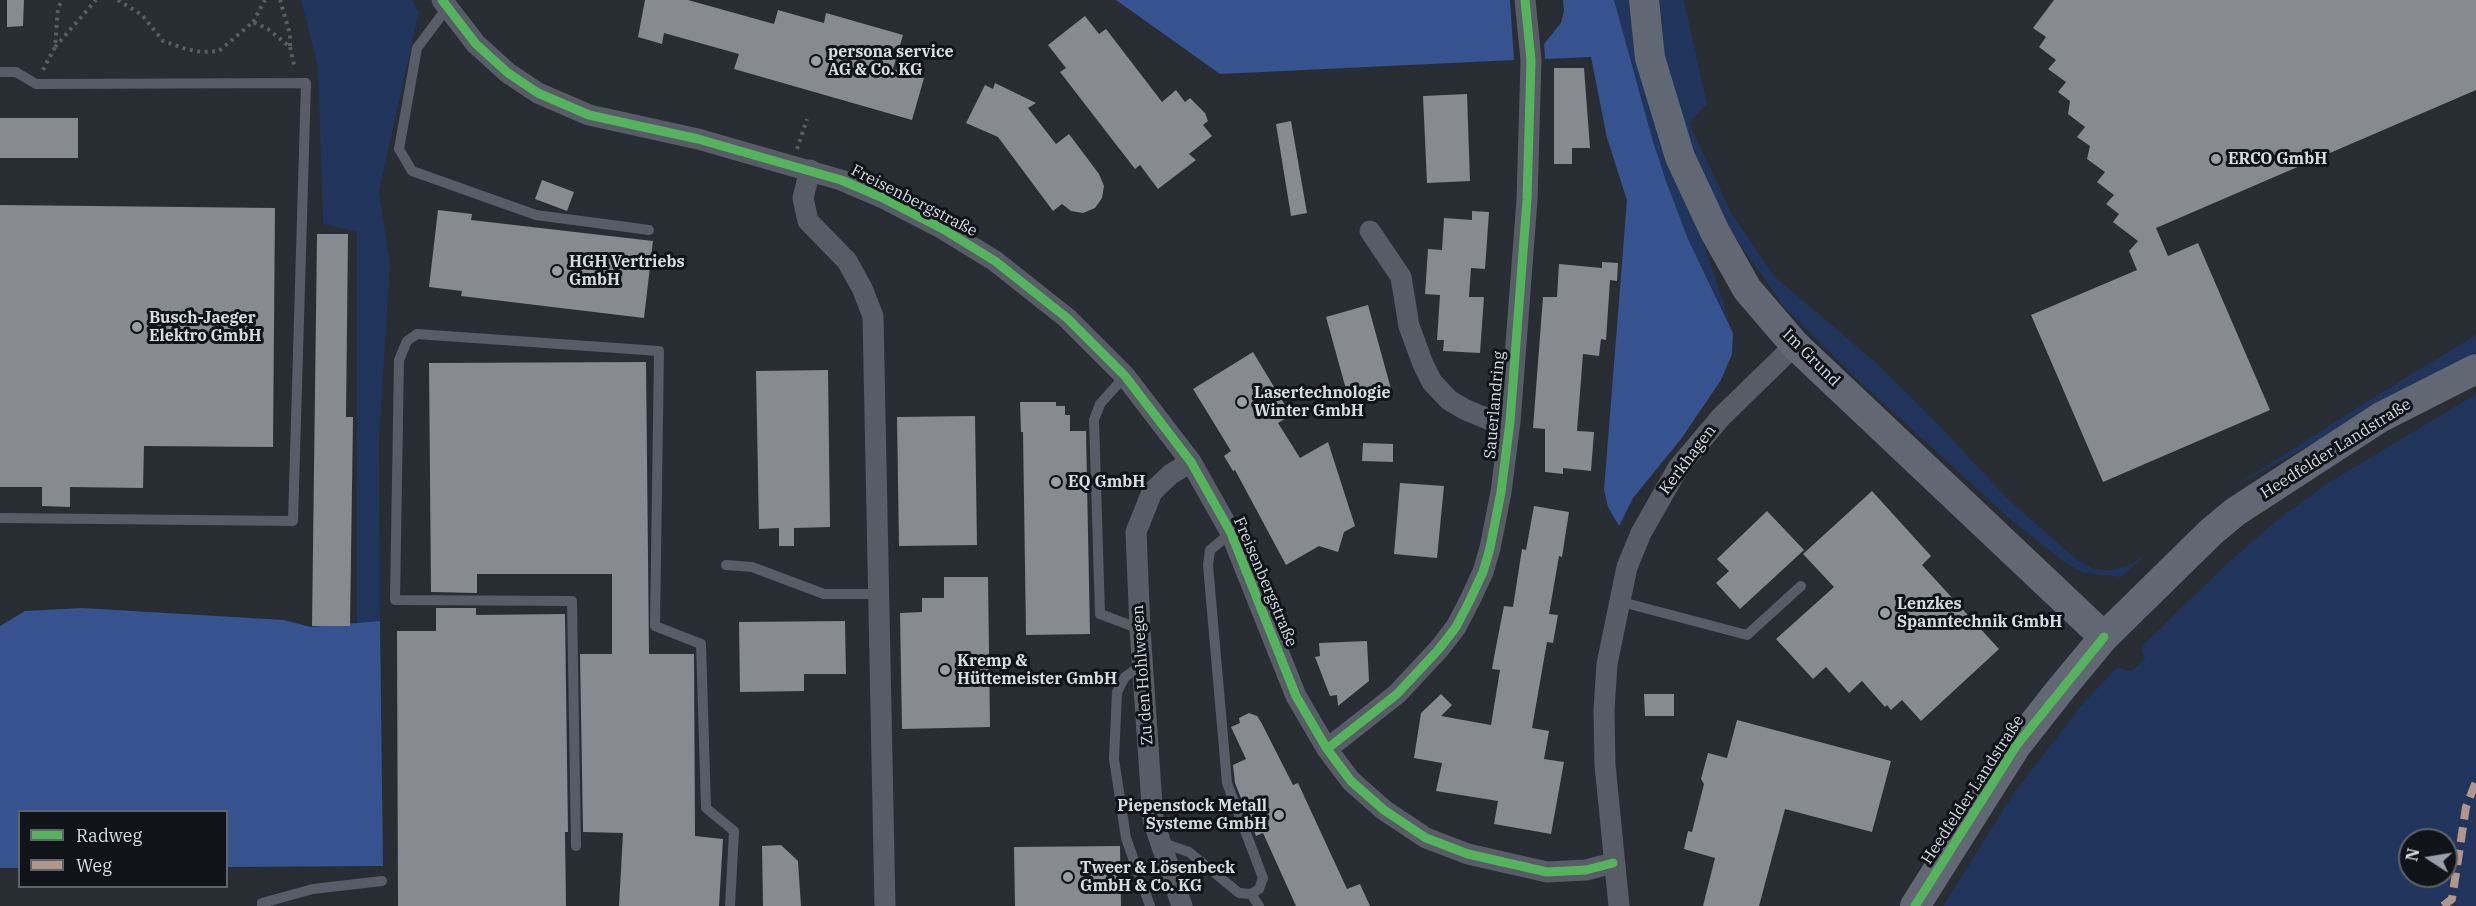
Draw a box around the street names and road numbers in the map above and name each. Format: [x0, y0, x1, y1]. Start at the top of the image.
street label: Freisenbergstraße [848, 161, 980, 241]
street label: Im Grund [1778, 325, 1844, 391]
street label: Sauerlandring [1481, 350, 1509, 460]
street label: Heedfelder Landstraße [2257, 395, 2415, 503]
street label: Kerkhagen [1656, 421, 1720, 499]
street label: Freisenbergstraße [1229, 514, 1301, 650]
street label: Zu den Hohlwegen [1129, 604, 1157, 746]
street label: Heedfelder Landstraße [1918, 712, 2028, 868]

